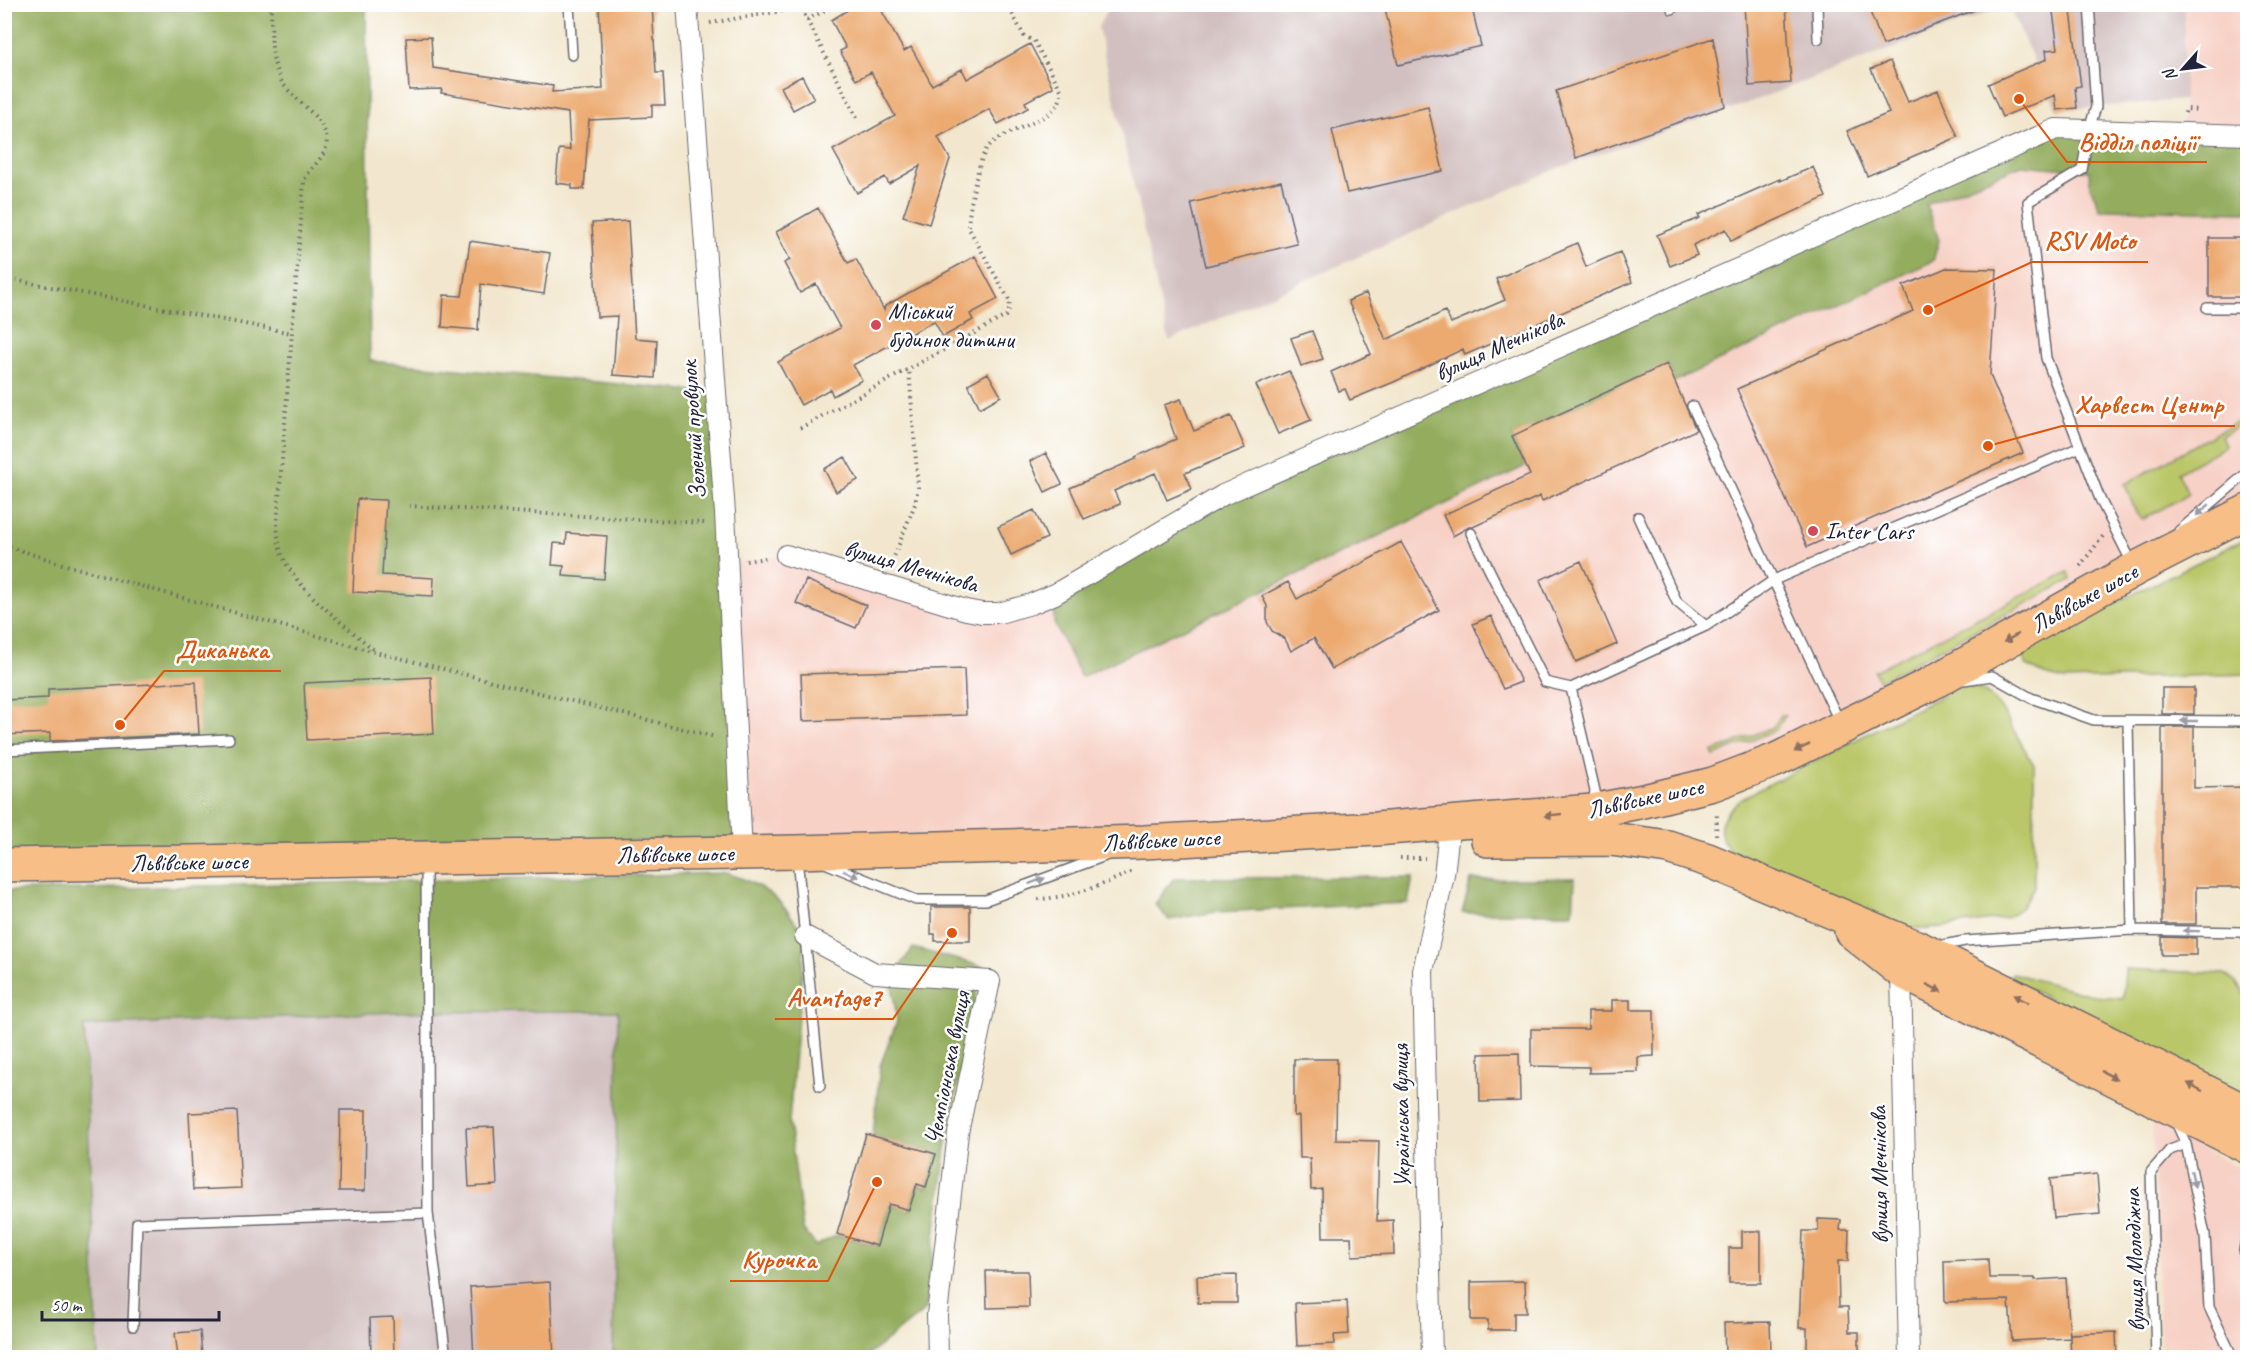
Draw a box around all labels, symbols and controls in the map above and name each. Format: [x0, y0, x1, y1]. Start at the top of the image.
north arrow [2153, 39, 2213, 99]
text: N [2158, 64, 2182, 85]
callout: Відділ поліції [2067, 118, 2207, 162]
text: Відділ поліції [2078, 125, 2202, 158]
callout: RSV Moto [2032, 218, 2148, 262]
text: RSV Moto [2044, 224, 2138, 257]
place label: Міський будинок дитини [888, 296, 1016, 354]
street label: вулиця Мечнікова [1430, 304, 1569, 388]
marker: Міський будинок дитини [869, 318, 883, 332]
street label: Зелений провулок [673, 357, 713, 500]
callout: Харвест Центр [2062, 382, 2235, 426]
text: Харвест Центр [2075, 388, 2225, 421]
one-way arrow [2196, 503, 2211, 516]
place label: Inter Cars [1825, 516, 1915, 546]
marker: Inter Cars [1806, 524, 1820, 538]
street label: вулиця Мечнікова [841, 533, 983, 600]
street label: Львівське шосе [2025, 555, 2145, 640]
callout: Диканька [164, 627, 281, 671]
text: Диканька [176, 633, 271, 666]
one-way arrow [2003, 633, 2020, 643]
one-way arrow [2180, 716, 2199, 726]
one-way arrow [1793, 744, 1810, 753]
street label: Львівське шосе [1584, 771, 1708, 825]
one-way arrow [1543, 810, 1562, 820]
street label: Львівське шосе [1102, 822, 1223, 858]
street label: Львівське шосе [616, 838, 736, 870]
street label: Львівське шосе [130, 846, 250, 878]
one-way arrow [842, 869, 860, 879]
one-way arrow [1028, 876, 1046, 886]
one-way arrow [2182, 926, 2201, 936]
callout: Avantage7 [775, 975, 893, 1019]
text: Avantage7 [787, 981, 883, 1014]
one-way arrow [1926, 983, 1943, 992]
street label: Чемпіонська вулиця [917, 988, 977, 1147]
one-way arrow [2013, 994, 2030, 1004]
street label: Українська вулиця [1385, 1042, 1417, 1188]
one-way arrow [2100, 1071, 2117, 1080]
one-way arrow [2186, 1082, 2203, 1092]
street label: вулиця Мечнікова [1863, 1105, 1895, 1244]
one-way arrow [2189, 1170, 2198, 1189]
street label: вулиця Молодіжна [2116, 1186, 2151, 1332]
callout: Курочка [730, 1237, 828, 1281]
text: Курочка [742, 1243, 819, 1276]
scale bar [42, 1284, 219, 1322]
text: 50 m [51, 1294, 84, 1316]

